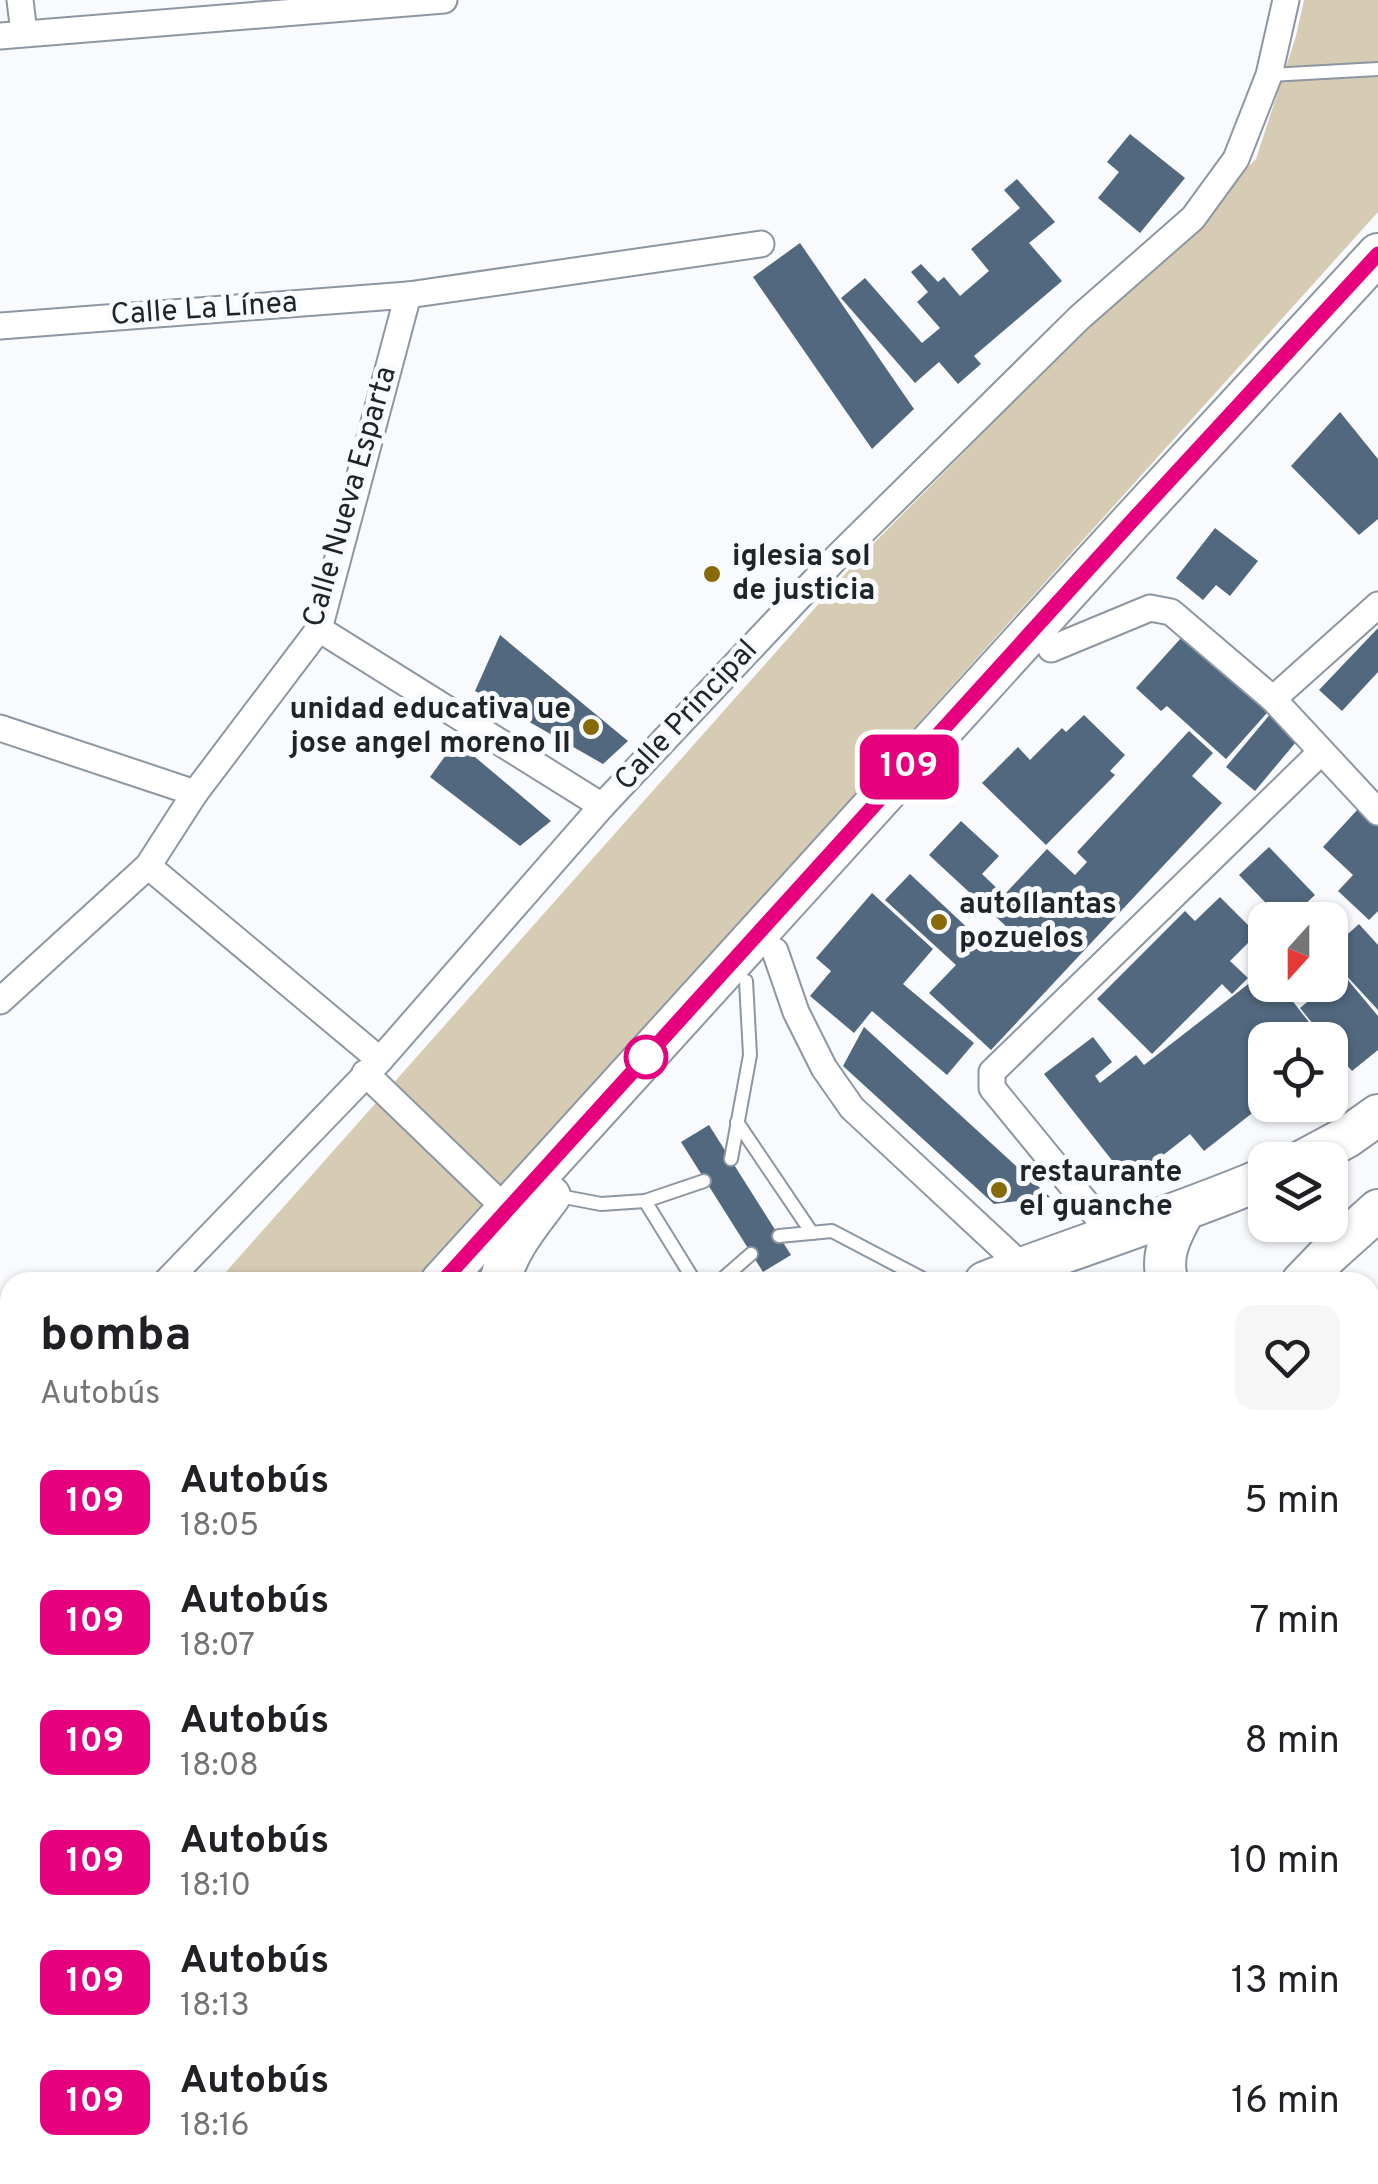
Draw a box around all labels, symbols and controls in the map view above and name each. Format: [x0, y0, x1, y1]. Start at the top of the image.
street label: Calle La Línea [109, 285, 299, 335]
street label: Calle Nueva Esparta [296, 363, 406, 631]
place label: iglesia sol de justicia [732, 539, 875, 610]
marker: iglesia sol de justicia [701, 563, 723, 585]
street label: Calle Principal [608, 633, 766, 799]
place label: unidad educativa ue jose angel moreno II [289, 692, 571, 763]
marker: unidad educativa ue jose angel moreno II [580, 716, 602, 738]
line badge: 109 [852, 734, 966, 800]
text: 109 [880, 745, 938, 789]
place label: autollantas pozuelos [959, 887, 1117, 958]
north arrow [1248, 902, 1348, 1002]
map controls [1248, 902, 1348, 1242]
marker: autollantas pozuelos [928, 911, 950, 933]
button: locate [1248, 1022, 1348, 1122]
unlabelled marker [625, 1036, 667, 1078]
button: layers [1248, 1142, 1348, 1242]
place label: restaurante el guanche [1019, 1155, 1182, 1226]
marker: restaurante el guanche [988, 1179, 1010, 1201]
button: heart [1235, 1305, 1340, 1410]
text: bomba [40, 1307, 191, 1367]
text: Autobús [40, 1375, 160, 1415]
text: Autobús [180, 1458, 329, 1507]
text: 5 min [1244, 1478, 1340, 1527]
text: 109 [66, 1480, 124, 1524]
text: 18:05 [180, 1507, 259, 1547]
text: Autobús [180, 1578, 329, 1627]
text: 7 min [1250, 1598, 1340, 1647]
text: 109 [66, 1600, 124, 1644]
text: 18:07 [180, 1627, 255, 1667]
text: Autobús [180, 1698, 329, 1747]
text: 8 min [1245, 1718, 1340, 1767]
text: 109 [66, 1720, 124, 1764]
text: 18:08 [180, 1747, 259, 1787]
text: Autobús [180, 1818, 329, 1867]
text: 10 min [1229, 1838, 1340, 1887]
text: 109 [66, 1840, 124, 1884]
text: 18:10 [180, 1867, 251, 1907]
text: Autobús [180, 1938, 329, 1987]
text: 13 min [1231, 1958, 1340, 2007]
text: 109 [66, 1960, 124, 2004]
text: 18:13 [180, 1987, 250, 2027]
text: Autobús [180, 2058, 329, 2107]
text: 16 min [1231, 2078, 1340, 2127]
text: 109 [66, 2080, 124, 2124]
text: 18:16 [180, 2107, 250, 2147]

